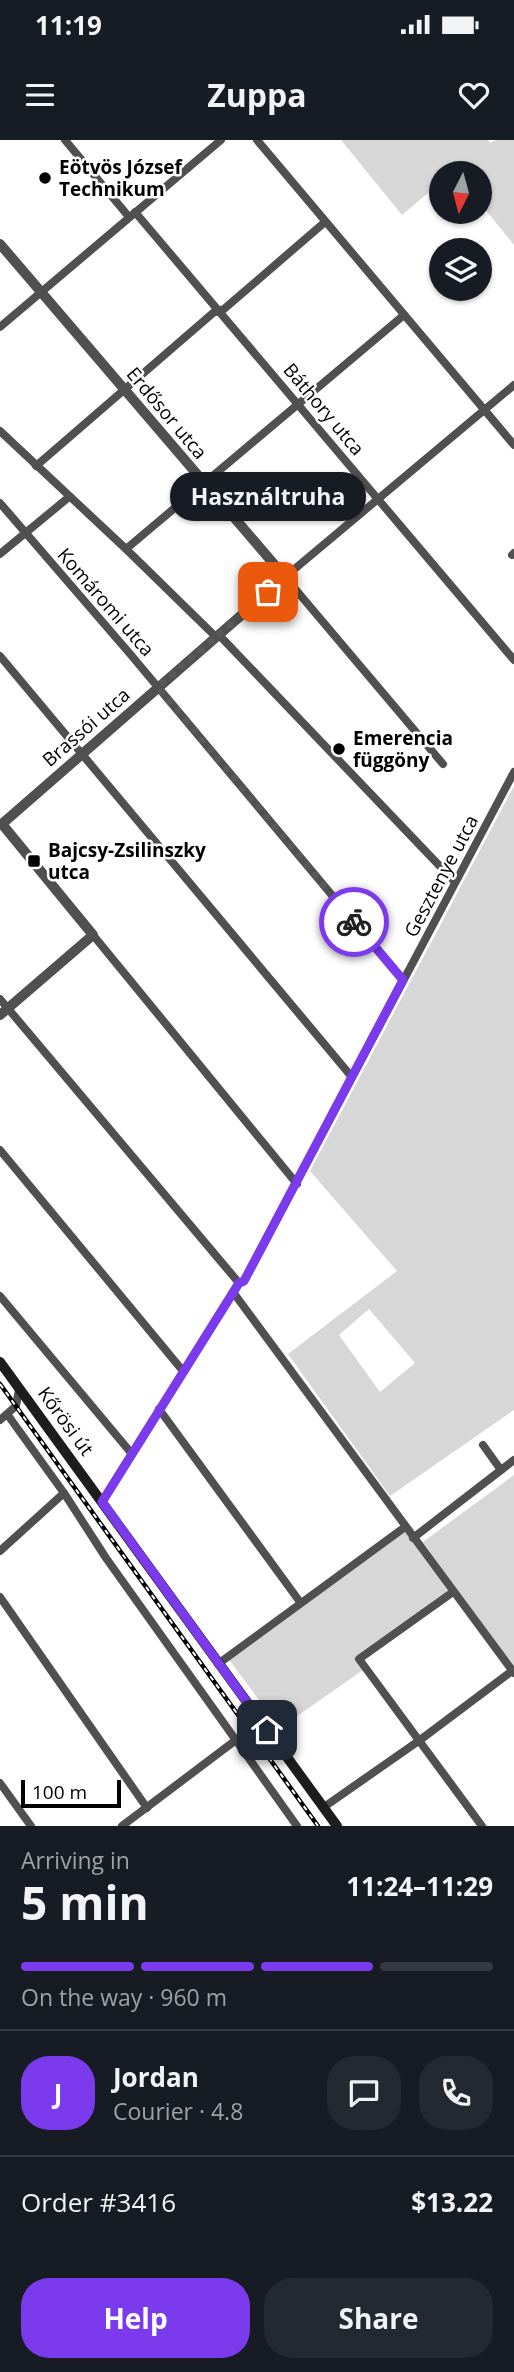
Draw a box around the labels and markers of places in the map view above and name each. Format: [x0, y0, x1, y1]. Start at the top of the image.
place label: Eötvös József Technikum [59, 154, 184, 202]
marker: Eötvös József Technikum [37, 170, 53, 186]
callout: Használtruha [170, 473, 366, 522]
pin [238, 562, 298, 622]
place label: Emerencia függöny [353, 725, 453, 773]
marker: Emerencia függöny [331, 741, 347, 757]
place label: Bajcsy-Zsilinszky utca [48, 837, 206, 885]
marker: Bajcsy-Zsilinszky utca [26, 853, 42, 869]
pin [237, 1700, 297, 1760]

